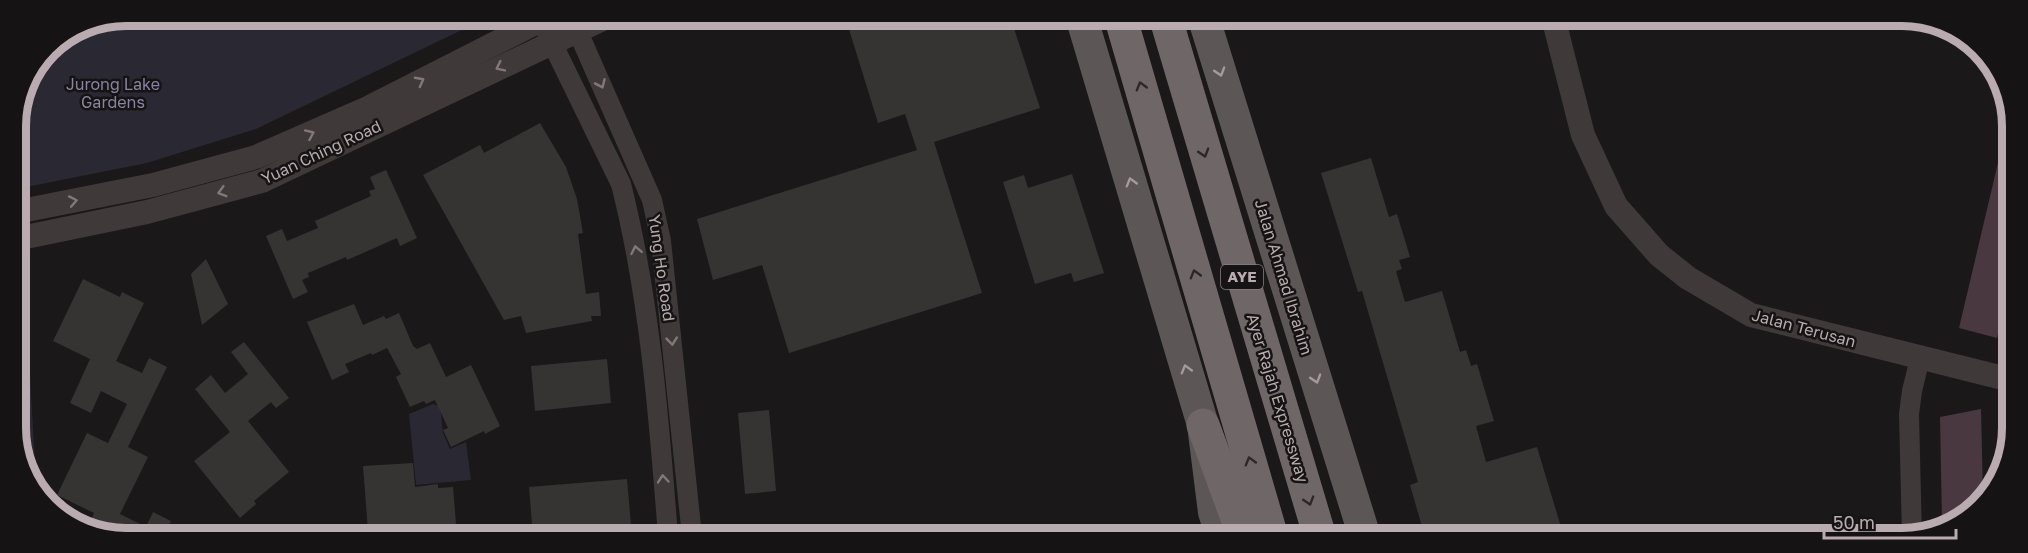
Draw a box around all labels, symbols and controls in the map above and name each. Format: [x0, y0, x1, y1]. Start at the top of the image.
one-way arrow [495, 60, 506, 71]
one-way arrow [1213, 66, 1225, 77]
park label: Jurong Lake Gardens [66, 74, 160, 112]
one-way arrow [414, 77, 424, 88]
one-way arrow [594, 77, 606, 88]
one-way arrow [1136, 81, 1148, 92]
street label: Yuan Ching Road [258, 116, 384, 188]
one-way arrow [304, 129, 315, 141]
one-way arrow [1197, 147, 1209, 158]
one-way arrow [1126, 177, 1138, 188]
one-way arrow [218, 185, 228, 198]
one-way arrow [68, 195, 78, 208]
street label: Jalan Ahmad Ibrahim [1251, 197, 1317, 357]
street label: Yung Ho Road [645, 213, 679, 323]
one-way arrow [630, 245, 643, 255]
road number: AYE [1221, 265, 1263, 289]
one-way arrow [1190, 269, 1203, 279]
street label: Jalan Terusan [1750, 304, 1858, 352]
street label: Ayer Rajah Expressway [1243, 311, 1313, 485]
one-way arrow [665, 336, 677, 345]
one-way arrow [1181, 364, 1193, 375]
one-way arrow [1309, 373, 1321, 384]
one-way arrow [1245, 456, 1257, 467]
one-way arrow [657, 475, 670, 484]
one-way arrow [1302, 495, 1314, 506]
scale bar [1824, 502, 1956, 540]
text: 50 m [1833, 511, 1875, 533]

